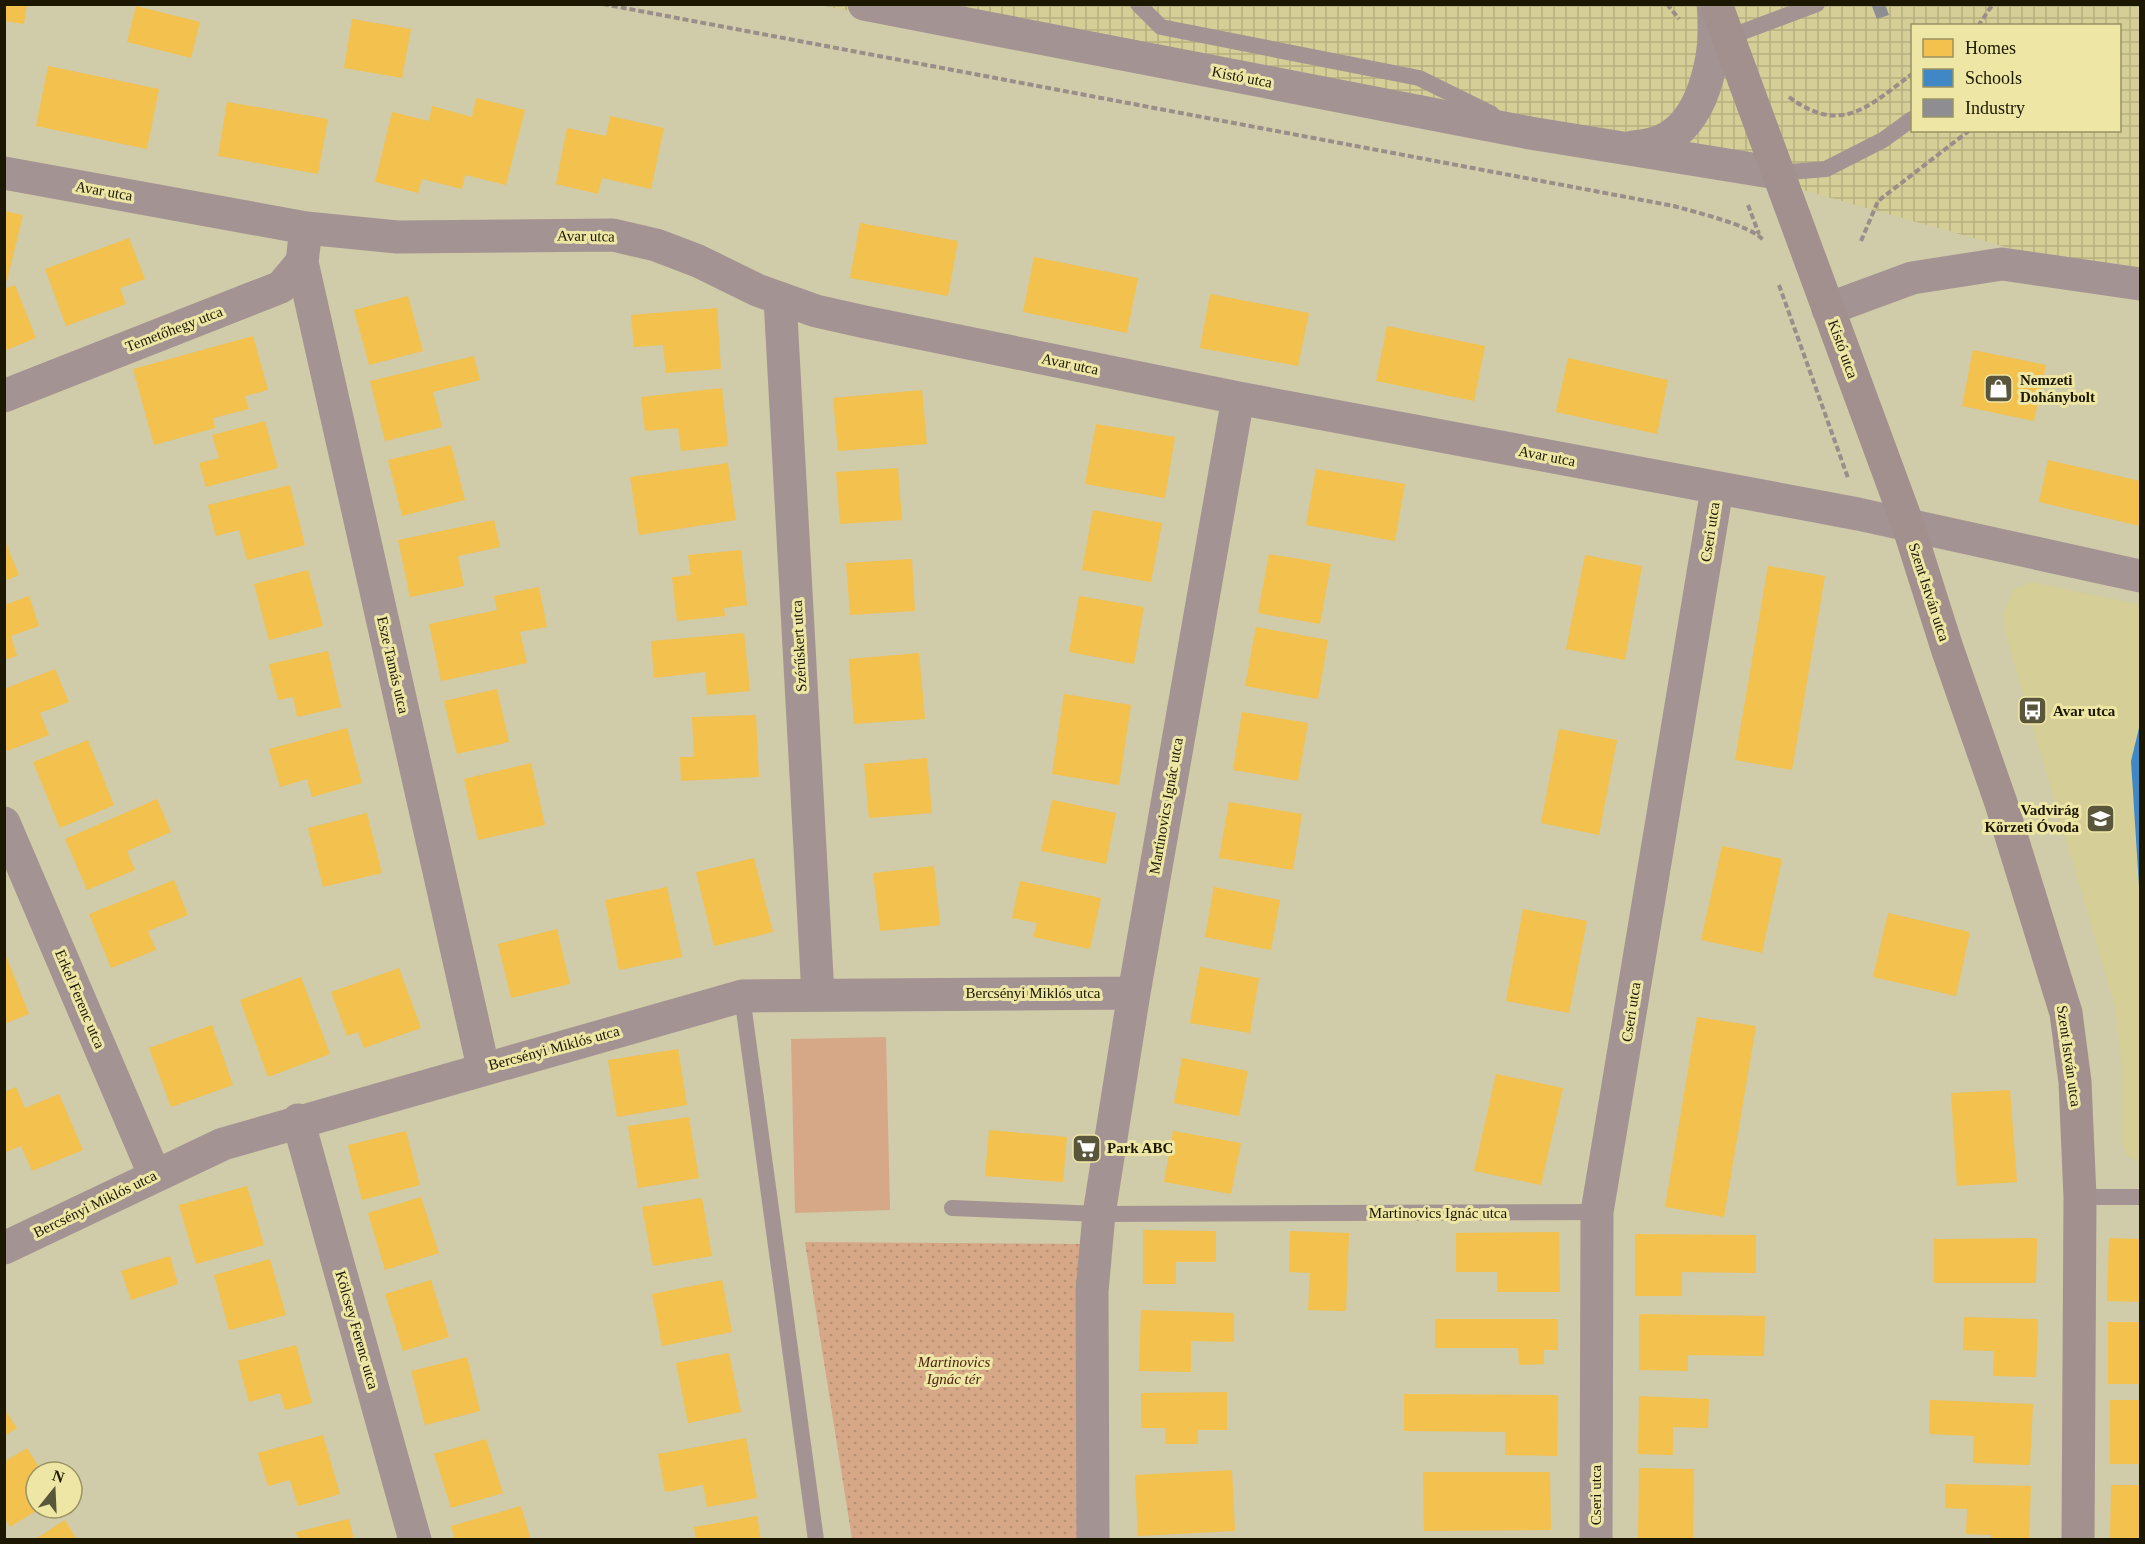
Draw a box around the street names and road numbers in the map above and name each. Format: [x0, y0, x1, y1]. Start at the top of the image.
street label: Kistó utca [1210, 63, 1274, 91]
street label: Avar utca [74, 178, 134, 204]
street label: Avar utca [557, 227, 615, 245]
street label: Temetőhegy utca [123, 303, 225, 355]
street label: Kistó utca [1825, 317, 1861, 381]
street label: Avar utca [1040, 350, 1100, 378]
street label: Avar utca [1517, 443, 1577, 469]
street label: Cseri utca [1697, 501, 1723, 563]
street label: Szent István utca [1906, 541, 1953, 644]
street label: Szérűskert utca [789, 599, 809, 692]
street label: Esze Tamás utca [374, 615, 412, 716]
street label: Martinovics Ignác utca [1146, 736, 1186, 875]
street label: Erkel Ferenc utca [52, 947, 108, 1051]
street label: Cseri utca [1618, 981, 1644, 1043]
street label: Bercsényi Miklós utca [966, 985, 1101, 1001]
street label: Szent István utca [2054, 1004, 2084, 1108]
street label: Bercsényi Miklós utca [487, 1023, 622, 1073]
street label: Bercsényi Miklós utca [31, 1167, 159, 1241]
street label: Martinovics Ignác utca [1369, 1205, 1507, 1221]
street label: Kölcsey Ferenc utca [332, 1269, 382, 1391]
street label: Cseri utca [1588, 1464, 1604, 1525]

